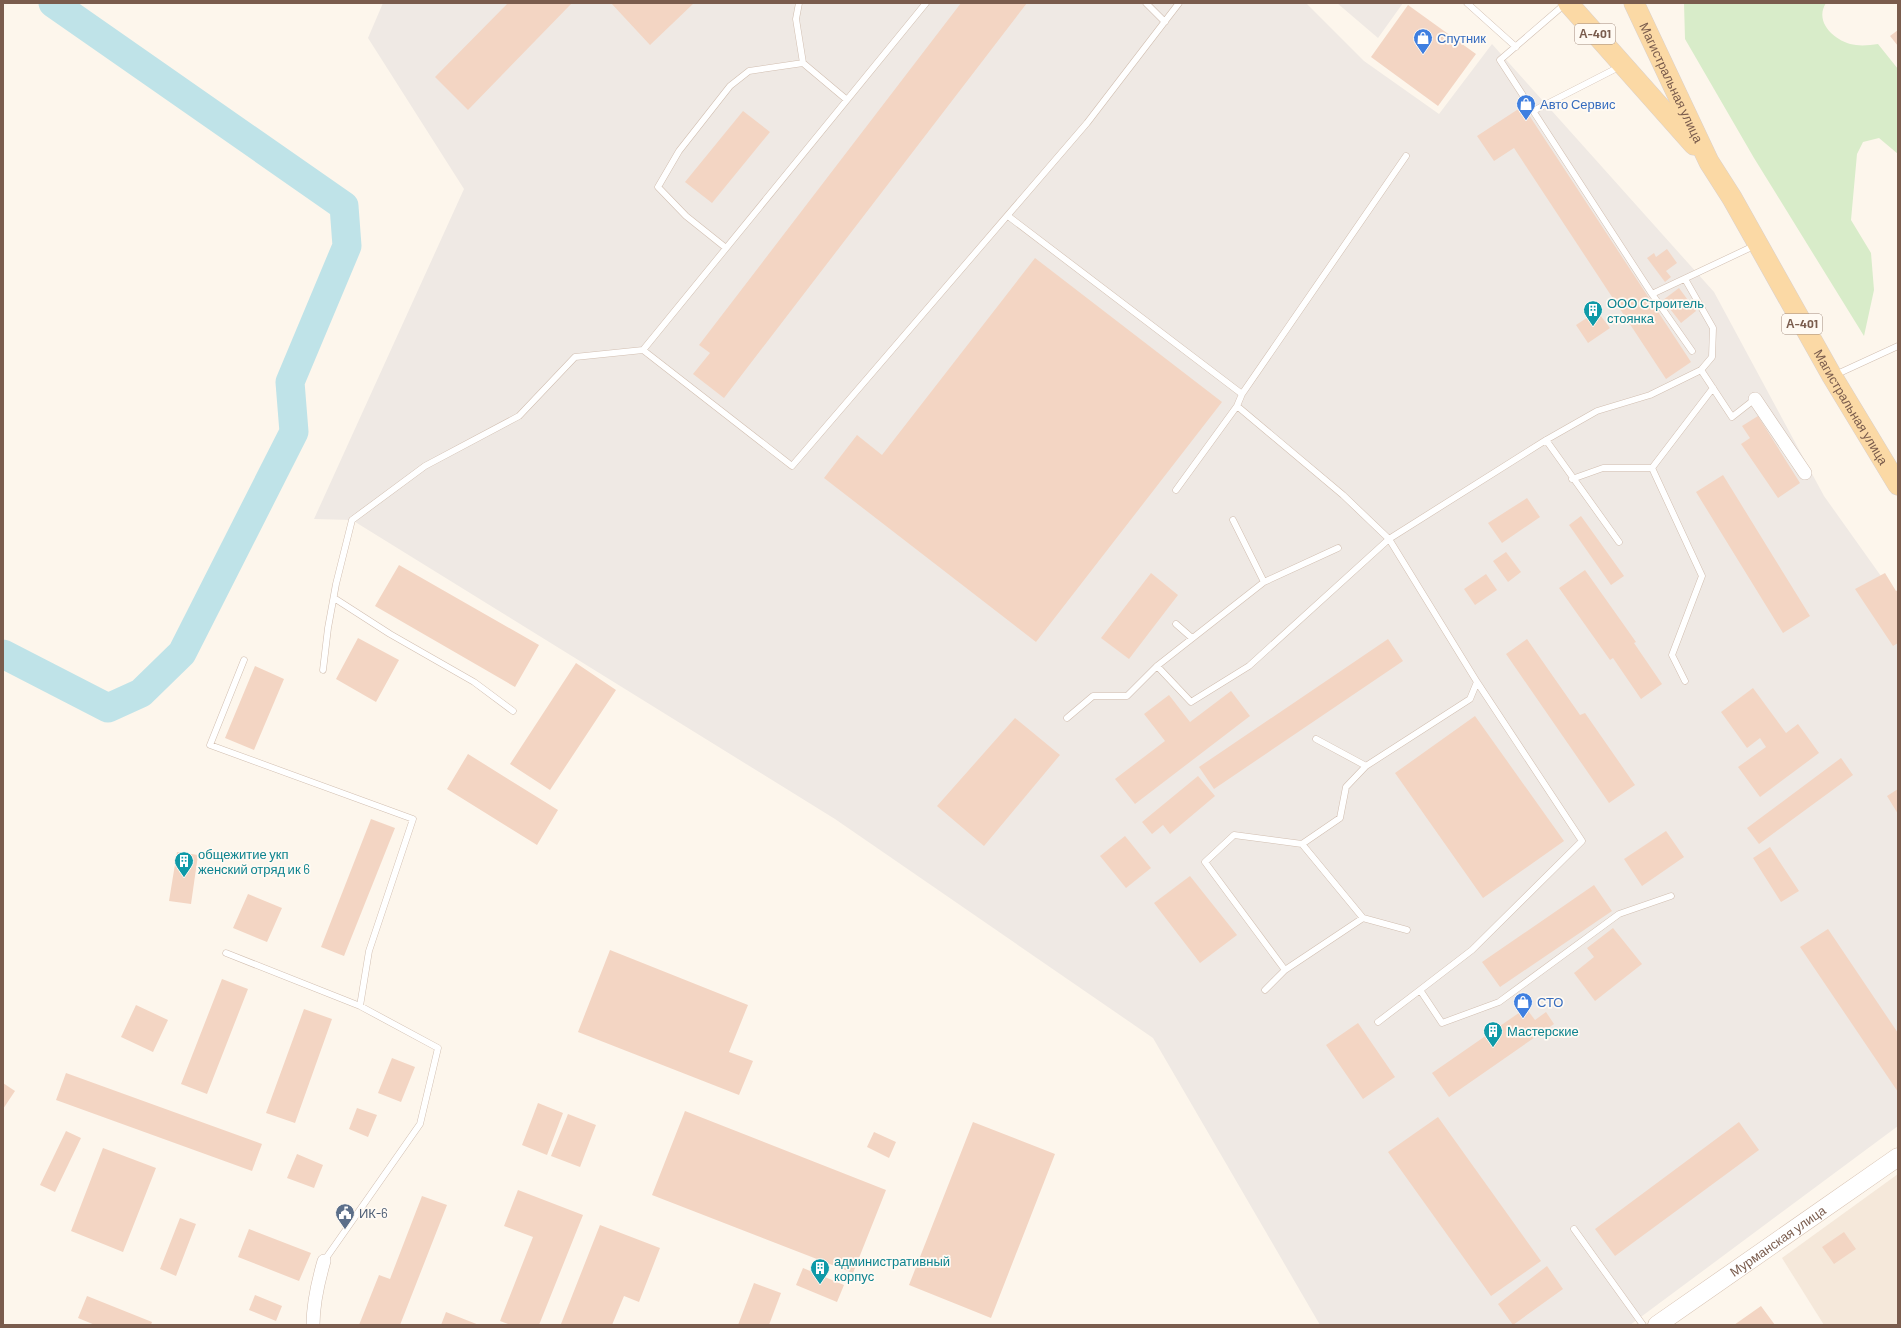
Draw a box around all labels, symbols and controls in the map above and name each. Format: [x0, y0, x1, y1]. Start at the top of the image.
street label: Магистральная улица [1636, 20, 1707, 146]
road number: А-401 [1575, 24, 1615, 44]
shop icon: Спутник [1412, 27, 1434, 55]
place label: Спутник [1437, 30, 1486, 46]
shop icon: Авто Сервис [1515, 93, 1537, 121]
place label: Авто Сервис [1540, 96, 1616, 112]
place label: ООО Строитель стоянка [1607, 295, 1704, 326]
building icon: ООО Строитель стоянка [1582, 299, 1604, 327]
road number: А-401 [1782, 314, 1822, 334]
street label: Магистральная улица [1811, 346, 1892, 468]
place label: общежитие укп женский отряд ик 6 [198, 846, 310, 877]
building icon: общежитие укп женский отряд ик 6 [173, 850, 195, 878]
shop icon: СТО [1512, 991, 1534, 1019]
place label: СТО [1537, 994, 1563, 1010]
building icon: Мастерские [1482, 1020, 1504, 1048]
place label: Мастерские [1507, 1023, 1579, 1039]
public building icon: ИК-6 [334, 1202, 356, 1230]
street label: Мурманская улица [1727, 1202, 1829, 1280]
place label: ИК-6 [359, 1205, 388, 1221]
place label: административный корпус [834, 1253, 950, 1284]
building icon: административный корпус [809, 1257, 831, 1285]

